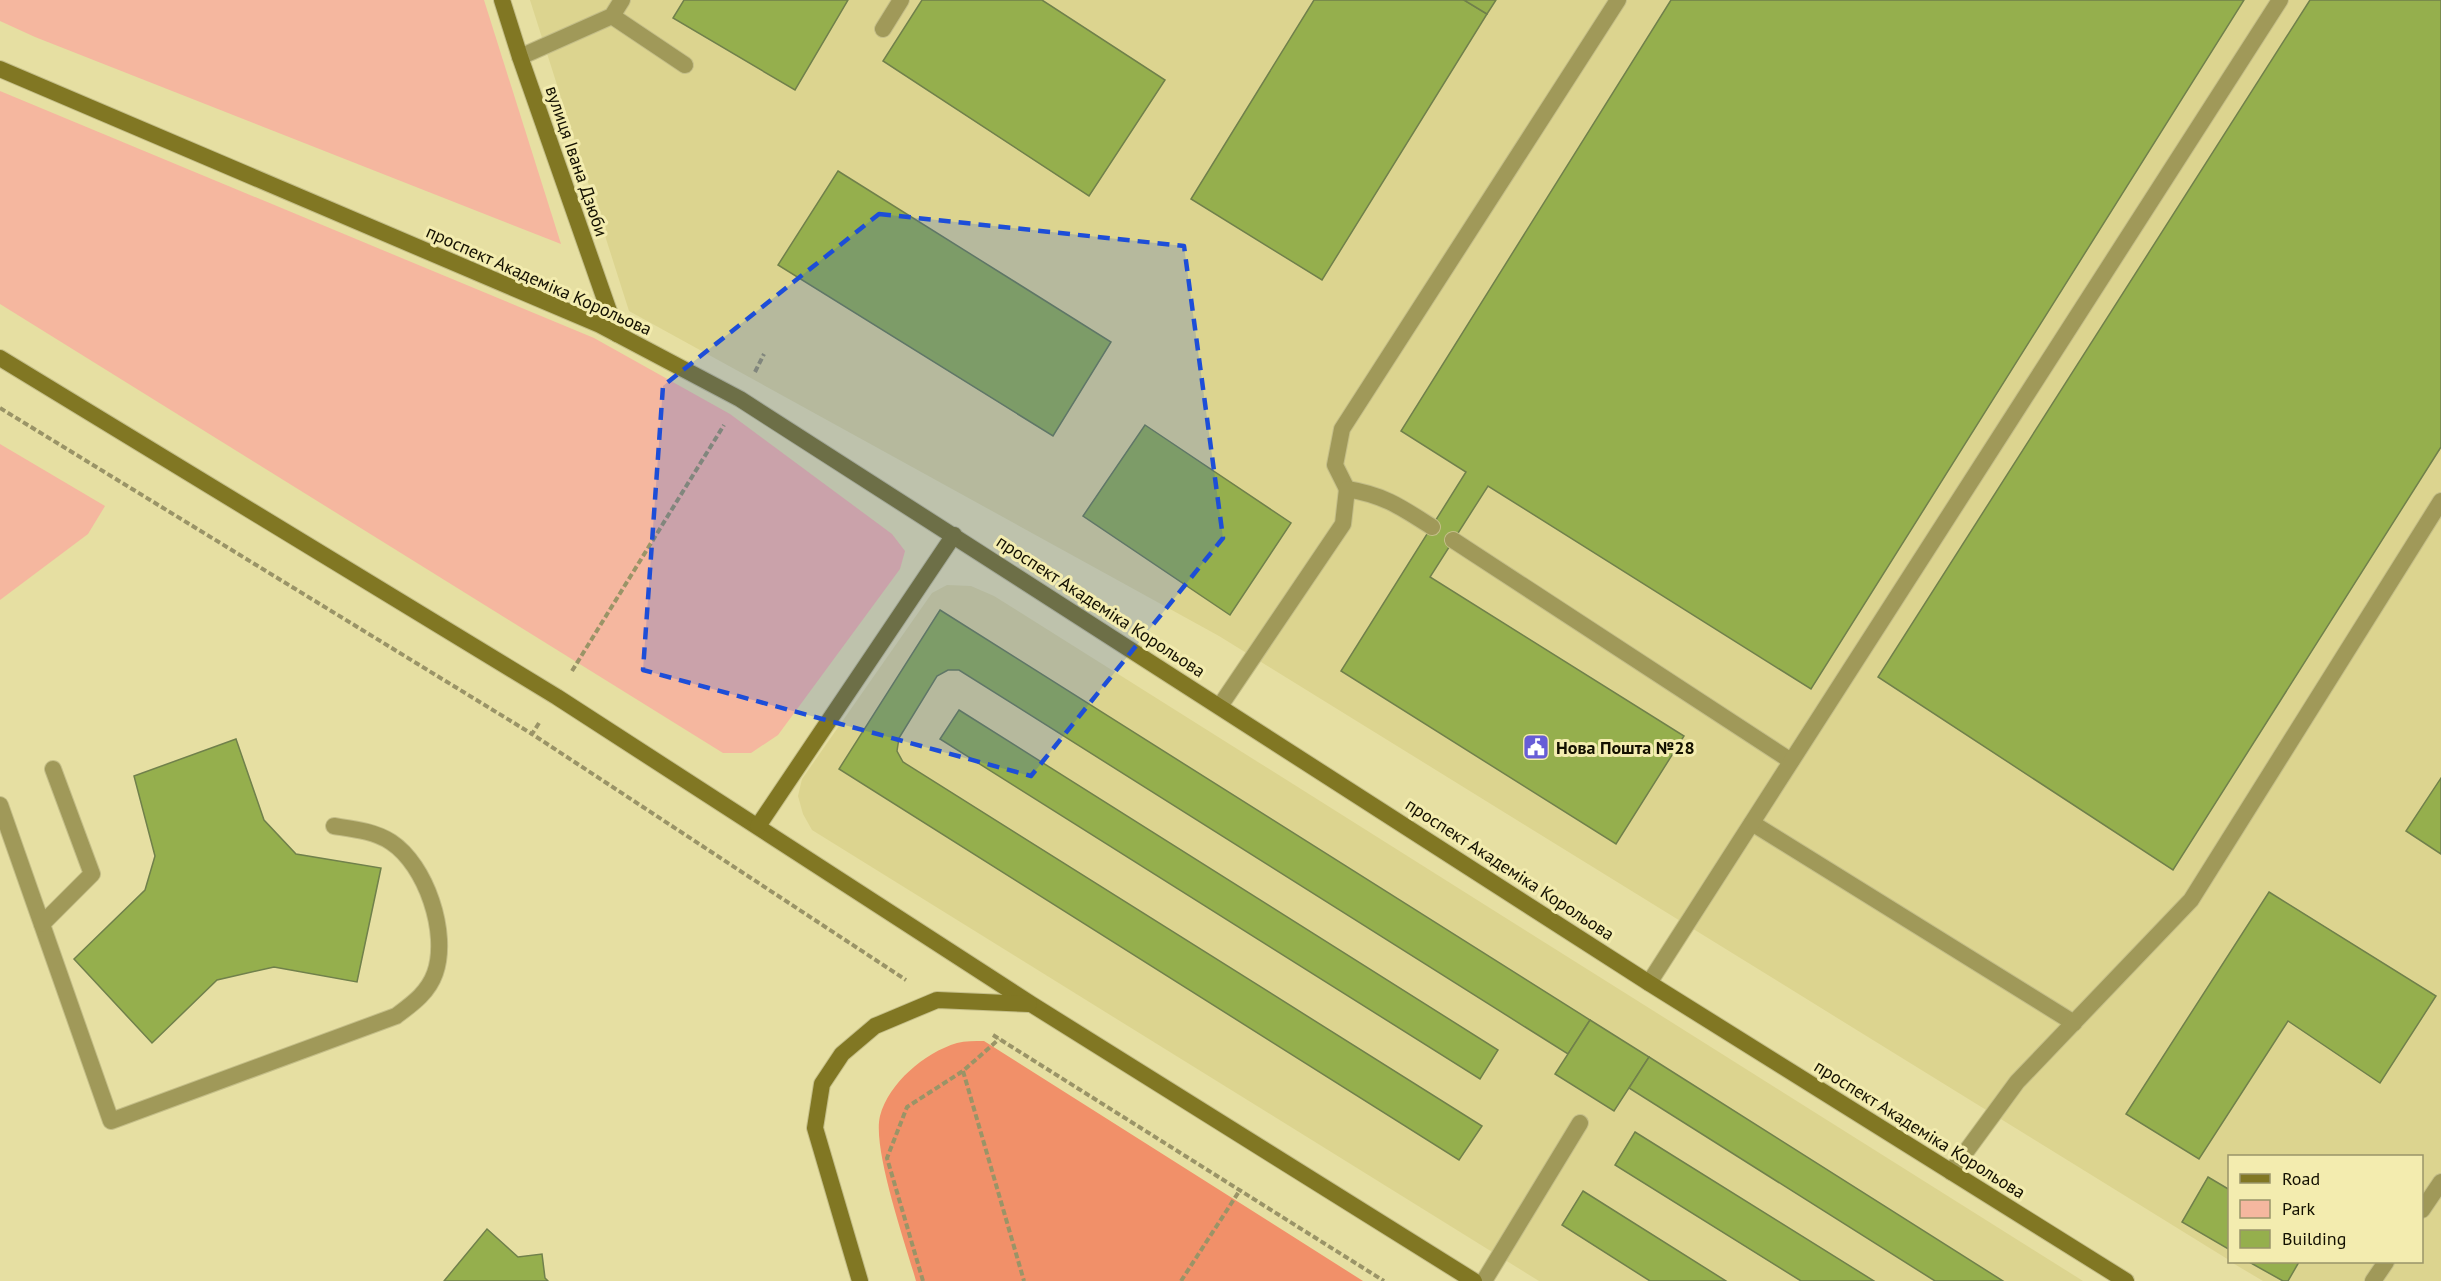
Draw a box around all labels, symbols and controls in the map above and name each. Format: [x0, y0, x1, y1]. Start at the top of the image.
street label: вулиця Івана Дзюби [540, 83, 614, 239]
street label: проспект Академіка Корольова [423, 220, 655, 340]
street label: проспект Академіка Корольова [992, 530, 1210, 682]
public building icon: Нова Пошта №28 [1521, 732, 1551, 762]
place label: Нова Пошта №28 [1556, 736, 1695, 759]
street label: проспект Академіка Корольова [1401, 793, 1619, 945]
street label: проспект Академіка Корольова [1810, 1054, 2030, 1204]
legend [2228, 1155, 2423, 1263]
text: Road [2282, 1167, 2320, 1190]
text: Park [2282, 1197, 2315, 1220]
text: Building [2282, 1227, 2346, 1250]

